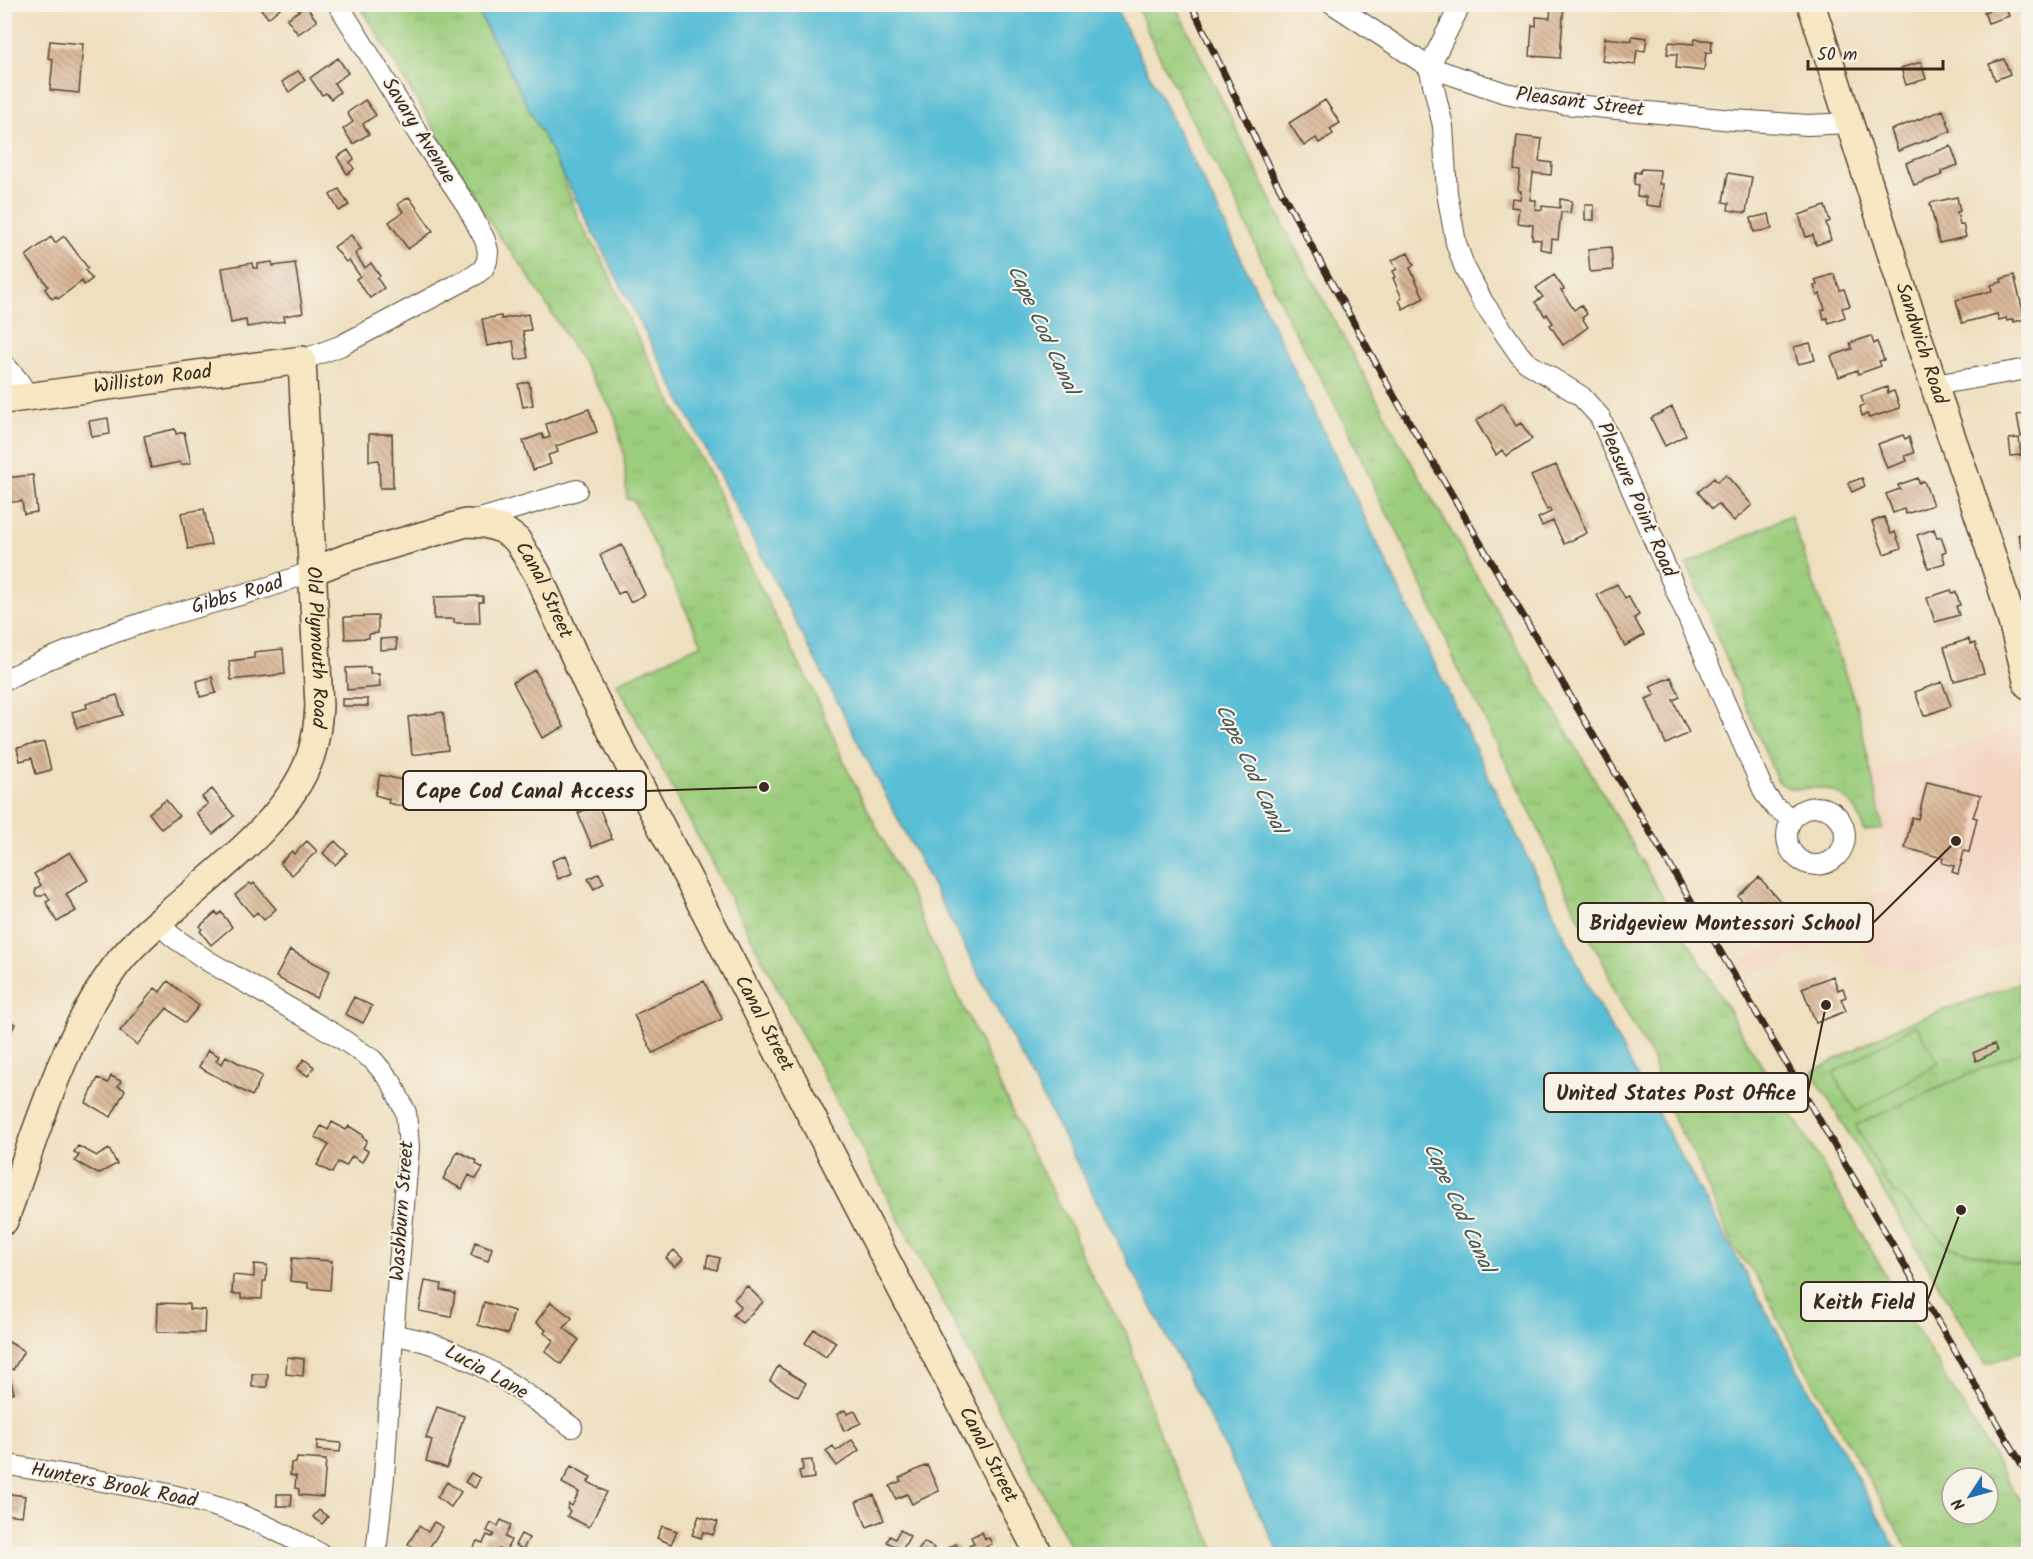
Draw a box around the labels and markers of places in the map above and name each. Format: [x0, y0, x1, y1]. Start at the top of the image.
callout: Cape Cod Canal Access [403, 771, 646, 810]
callout: Bridgeview Montessori School [1578, 903, 1873, 942]
callout: United States Post Office [1544, 1073, 1808, 1112]
callout: Keith Field [1801, 1282, 1927, 1321]

